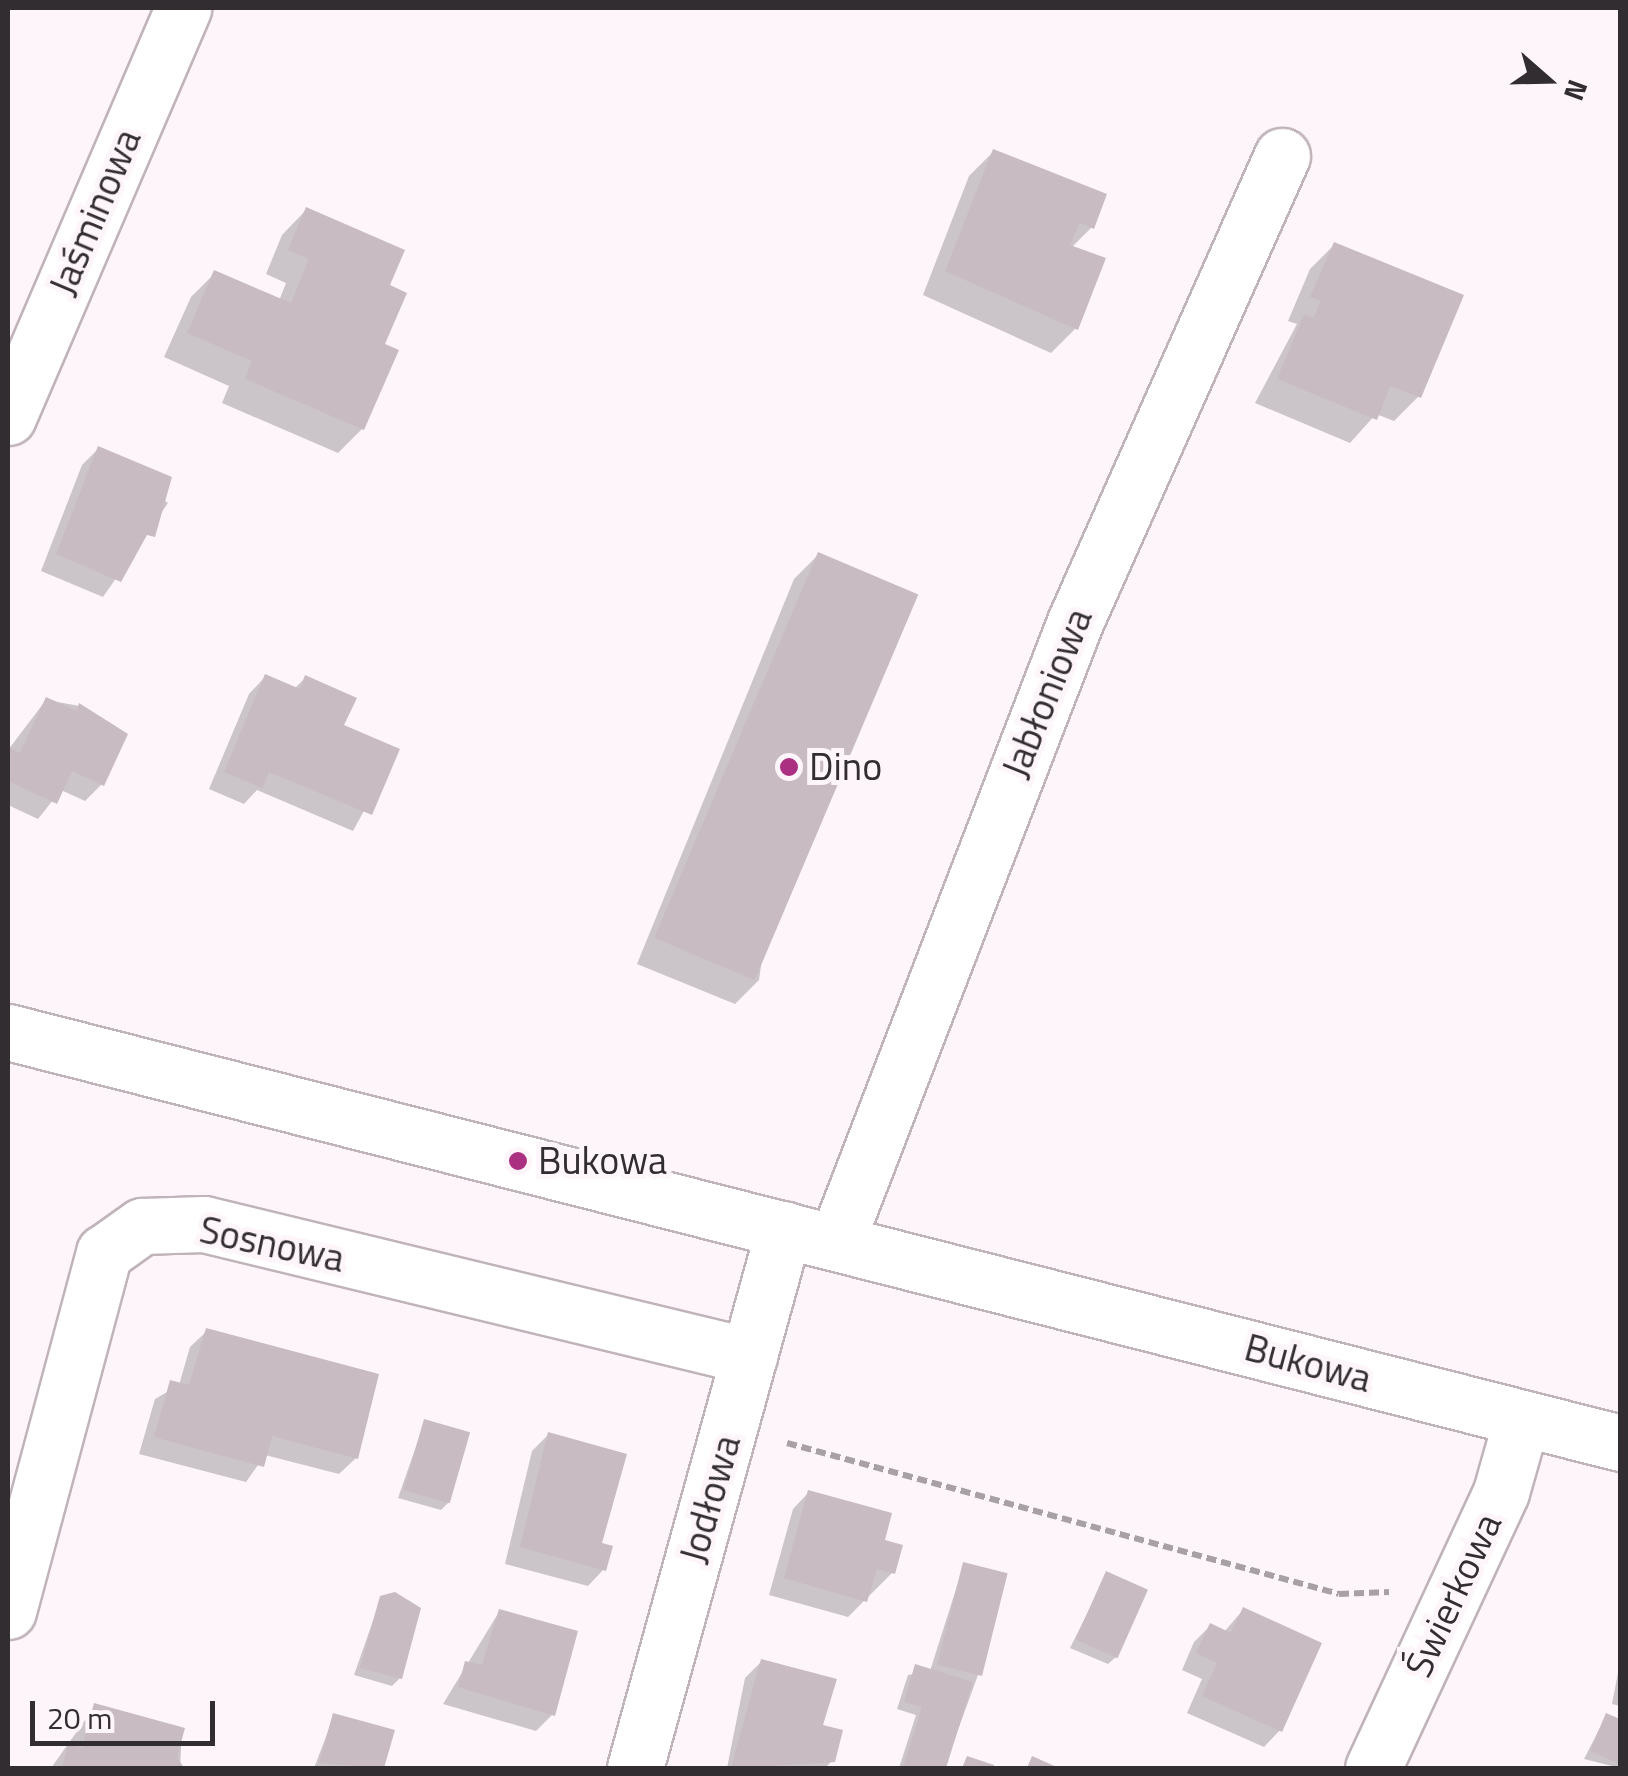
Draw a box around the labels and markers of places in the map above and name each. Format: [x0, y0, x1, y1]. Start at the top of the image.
place label: Dino [809, 744, 882, 790]
marker: Dino [778, 756, 800, 778]
place label: Bukowa [538, 1138, 667, 1184]
marker: Bukowa [507, 1150, 529, 1172]

